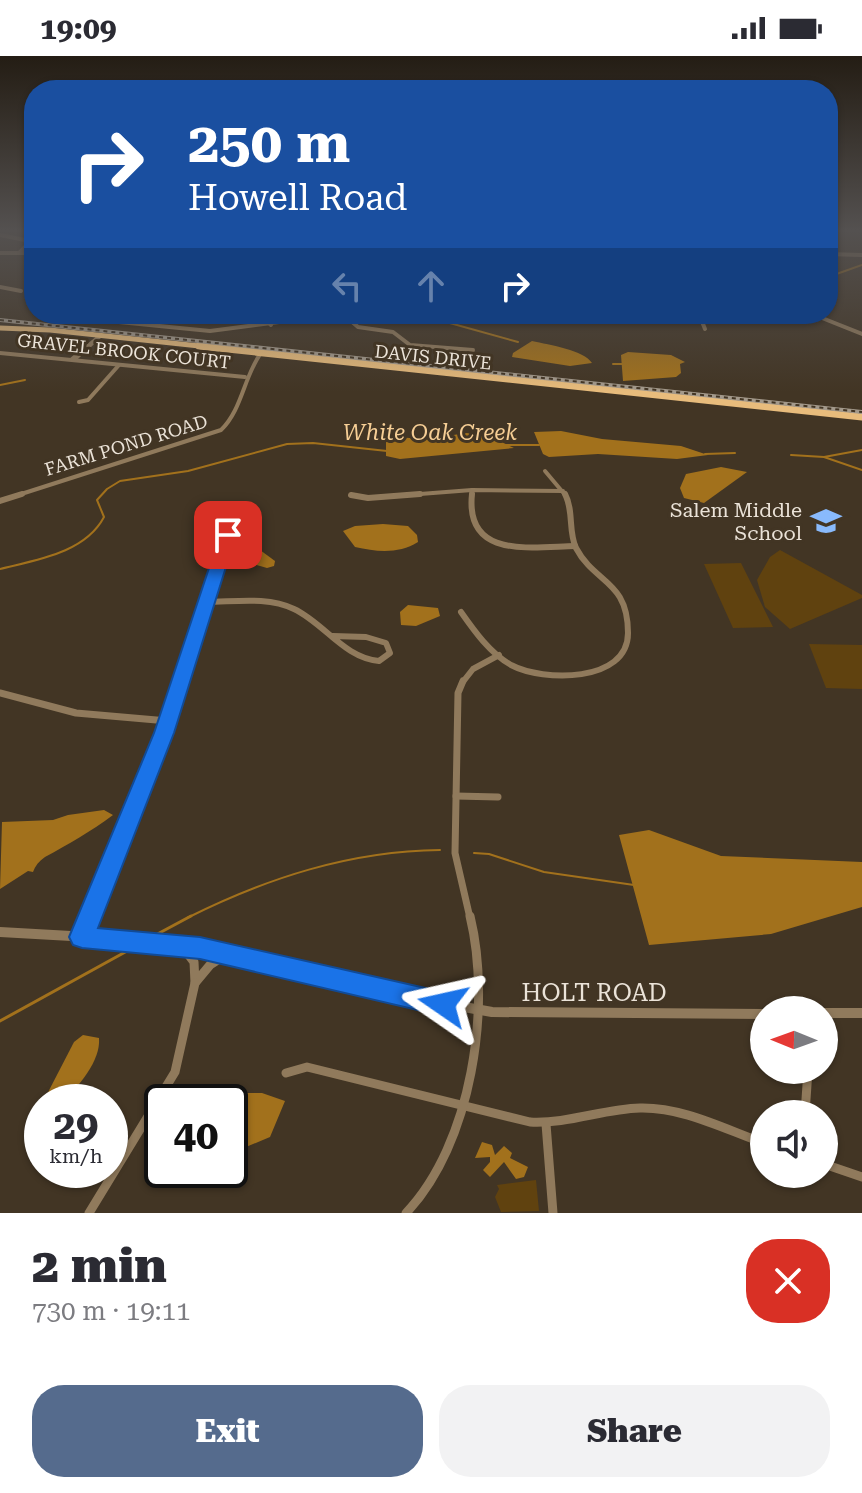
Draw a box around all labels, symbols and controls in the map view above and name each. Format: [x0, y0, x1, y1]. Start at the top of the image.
text: 19:09 [40, 11, 117, 46]
text: 250 m [188, 110, 350, 176]
icon: right [56, 112, 160, 216]
text: Howell Road [188, 177, 407, 219]
icon: left [325, 264, 369, 308]
icon: ahead [409, 264, 453, 308]
icon: right [493, 264, 537, 308]
street label: GRAVEL BROOK COURT [16, 329, 232, 373]
street label: DAVIS DRIVE [373, 340, 493, 374]
street label: FARM POND ROAD [42, 410, 210, 480]
water label: White Oak Creek [343, 420, 517, 445]
place label: Salem Middle School [670, 498, 802, 545]
pin [194, 501, 262, 569]
school or university icon: Salem Middle School [809, 504, 843, 538]
icon: arrive [206, 513, 250, 557]
position arrow [401, 962, 485, 1046]
street label: HOLT ROAD [521, 979, 667, 1007]
north arrow [750, 996, 838, 1084]
map controls [750, 996, 838, 1188]
speed limit sign: 40 [144, 1084, 248, 1188]
button: sound [750, 1100, 838, 1188]
text: 29 [54, 1102, 98, 1149]
text: km/h [49, 1144, 103, 1168]
text: 2 min [32, 1238, 167, 1294]
button: close [746, 1239, 830, 1323]
text: 730 m · 19:11 [32, 1296, 191, 1326]
button: Exit [32, 1385, 423, 1477]
button: Share [439, 1385, 830, 1477]

